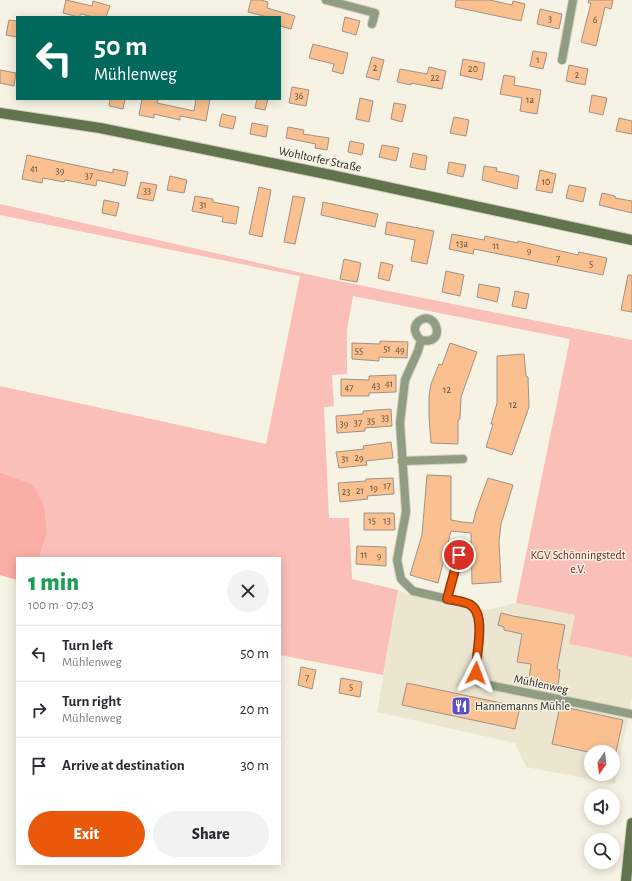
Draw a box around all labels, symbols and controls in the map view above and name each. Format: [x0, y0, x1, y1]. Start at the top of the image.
house number: 3 [548, 14, 552, 24]
house number: 6 [593, 15, 598, 25]
icon: left [28, 32, 80, 84]
text: 50 m [94, 33, 148, 61]
house number: 1 [536, 55, 540, 65]
house number: 2 [373, 63, 378, 73]
house number: 20 [468, 64, 478, 74]
text: Mühlenweg [94, 66, 177, 84]
house number: 2 [575, 70, 580, 80]
house number: 22 [430, 73, 440, 83]
house number: 36 [295, 91, 304, 101]
house number: 1a [526, 95, 534, 105]
street label: Wohltorfer Straße [277, 144, 363, 174]
house number: 41 [30, 164, 38, 174]
house number: 39 [56, 166, 65, 176]
house number: 37 [85, 171, 93, 181]
house number: 10 [542, 177, 550, 187]
house number: 33 [143, 186, 151, 196]
house number: 31 [199, 200, 207, 210]
house number: 13a [456, 239, 468, 249]
house number: 11 [493, 241, 499, 251]
house number: 9 [527, 246, 532, 256]
house number: 7 [556, 254, 560, 264]
house number: 5 [589, 259, 593, 269]
house number: 51 [383, 344, 391, 354]
house number: 49 [395, 345, 405, 355]
house number: 55 [355, 346, 363, 356]
house number: 41 [385, 379, 393, 389]
house number: 43 [372, 381, 380, 391]
house number: 47 [345, 383, 353, 393]
house number: 12 [443, 385, 451, 395]
house number: 12 [509, 400, 517, 410]
house number: 33 [381, 413, 389, 423]
house number: 35 [367, 416, 375, 426]
house number: 37 [354, 418, 362, 428]
house number: 39 [340, 419, 349, 429]
house number: 29 [354, 453, 364, 463]
house number: 31 [341, 454, 349, 464]
house number: 17 [383, 481, 391, 491]
house number: 19 [370, 483, 378, 493]
house number: 21 [356, 486, 364, 496]
house number: 23 [342, 487, 350, 497]
house number: 15 [368, 516, 376, 526]
house number: 13 [383, 516, 391, 526]
pin [442, 538, 476, 572]
icon: arrive [448, 544, 470, 566]
park label: KGV Schönningstedt e.V. [530, 549, 626, 575]
house number: 11 [361, 550, 367, 560]
house number: 9 [377, 551, 382, 561]
button: close [227, 570, 269, 612]
text: 1 min [28, 571, 79, 595]
text: 100 m · 07:03 [28, 599, 94, 612]
text: Turn left [62, 638, 113, 653]
icon: left [28, 643, 50, 665]
text: 50 m [240, 646, 269, 661]
position arrow [455, 652, 497, 694]
text: Mühlenweg [62, 656, 122, 669]
street label: Mühlenweg [513, 672, 569, 696]
house number: 7 [305, 673, 309, 683]
house number: 5 [349, 682, 353, 692]
text: Turn right [62, 694, 121, 709]
restaurant icon: Hannemanns Mühle [450, 695, 472, 717]
icon: right [28, 699, 50, 721]
place label: Hannemanns Mühle [475, 700, 570, 712]
text: 20 m [240, 702, 269, 717]
text: Mühlenweg [62, 712, 122, 725]
north arrow [584, 745, 620, 781]
map controls [584, 745, 620, 869]
icon: arrive [28, 755, 50, 777]
text: Arrive at destination [62, 758, 185, 773]
text: 30 m [240, 758, 269, 773]
button: sound [584, 789, 620, 825]
button: Exit [28, 811, 145, 857]
button: Share [153, 811, 269, 857]
button: search [584, 833, 620, 869]

